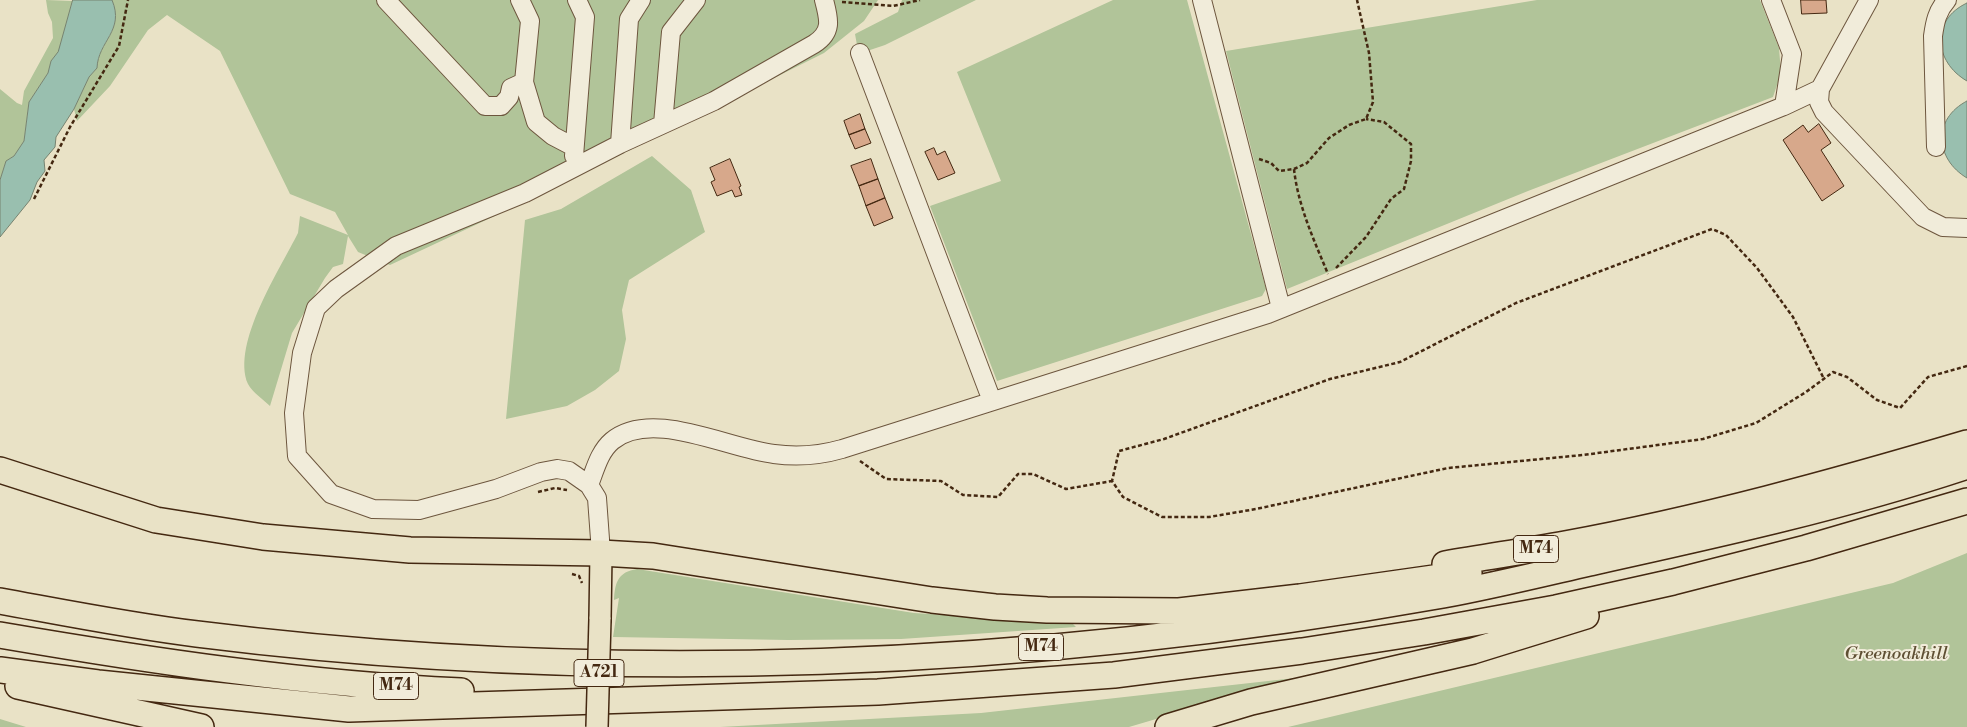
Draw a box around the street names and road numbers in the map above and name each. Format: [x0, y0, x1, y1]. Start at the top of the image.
road number: M74 [1514, 536, 1558, 562]
road number: M74 [1018, 634, 1064, 660]
road number: A721 [574, 660, 624, 686]
road number: M74 [374, 672, 418, 699]

